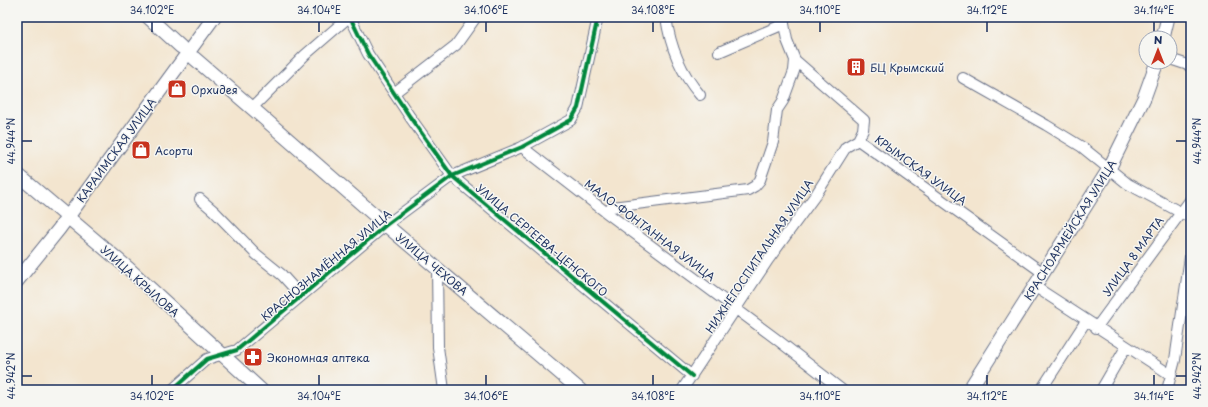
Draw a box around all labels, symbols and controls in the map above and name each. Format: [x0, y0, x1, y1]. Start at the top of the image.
text: 34.102°E [130, 2, 174, 17]
text: 34.104°E [297, 2, 341, 17]
text: 34.106°E [464, 2, 508, 17]
text: 34.108°E [631, 2, 675, 17]
text: 34.110°E [799, 2, 841, 17]
text: 34.112°E [966, 2, 1008, 17]
text: 34.114°E [1134, 2, 1174, 17]
north arrow [1138, 30, 1178, 70]
text: N [1154, 31, 1163, 48]
building icon: БЦ Крымский [845, 56, 867, 78]
place label: БЦ Крымский [870, 59, 944, 76]
shop icon: Орхидея [166, 78, 188, 100]
place label: Орхидея [191, 81, 238, 98]
street label: КАРАИМСКАЯ УЛИЦА [72, 94, 160, 206]
text: 44.944°N [3, 117, 18, 164]
text: 44.944°N [1189, 117, 1204, 164]
street label: КРЫМСКАЯ УЛИЦА [871, 131, 971, 210]
shop icon: Асорти [130, 139, 152, 161]
place label: Асорти [155, 142, 193, 159]
street label: КРАСНОАРМЕЙСКАЯ УЛИЦА [1020, 156, 1121, 304]
street label: МАЛО-ФОНТАННАЯ УЛИЦА [581, 175, 719, 285]
street label: НИЖНЕГОСПИТАЛЬНАЯ УЛИЦА [701, 175, 817, 336]
street label: УЛИЦА СЕРГЕЕВА-ЦЕНСКОГО [472, 180, 612, 300]
street label: КРАСНОЗНАМЁННАЯ УЛИЦА [257, 205, 395, 325]
street label: УЛИЦА 8 МАРТА [1098, 212, 1168, 299]
street label: УЛИЦА ЧЕХОВА [392, 229, 472, 299]
street label: УЛИЦА КРЫЛОВА [97, 241, 183, 321]
pharmacy icon: Экономная аптека [242, 346, 264, 368]
place label: Экономная аптека [267, 349, 370, 366]
text: 44.942°N [3, 352, 18, 399]
text: 44.942°N [1189, 352, 1204, 399]
text: 34.102°E [130, 388, 174, 403]
text: 34.104°E [297, 388, 341, 403]
text: 34.106°E [464, 388, 508, 403]
text: 34.108°E [631, 388, 675, 403]
text: 34.110°E [799, 388, 841, 403]
text: 34.112°E [966, 388, 1008, 403]
text: 34.114°E [1134, 388, 1174, 403]

